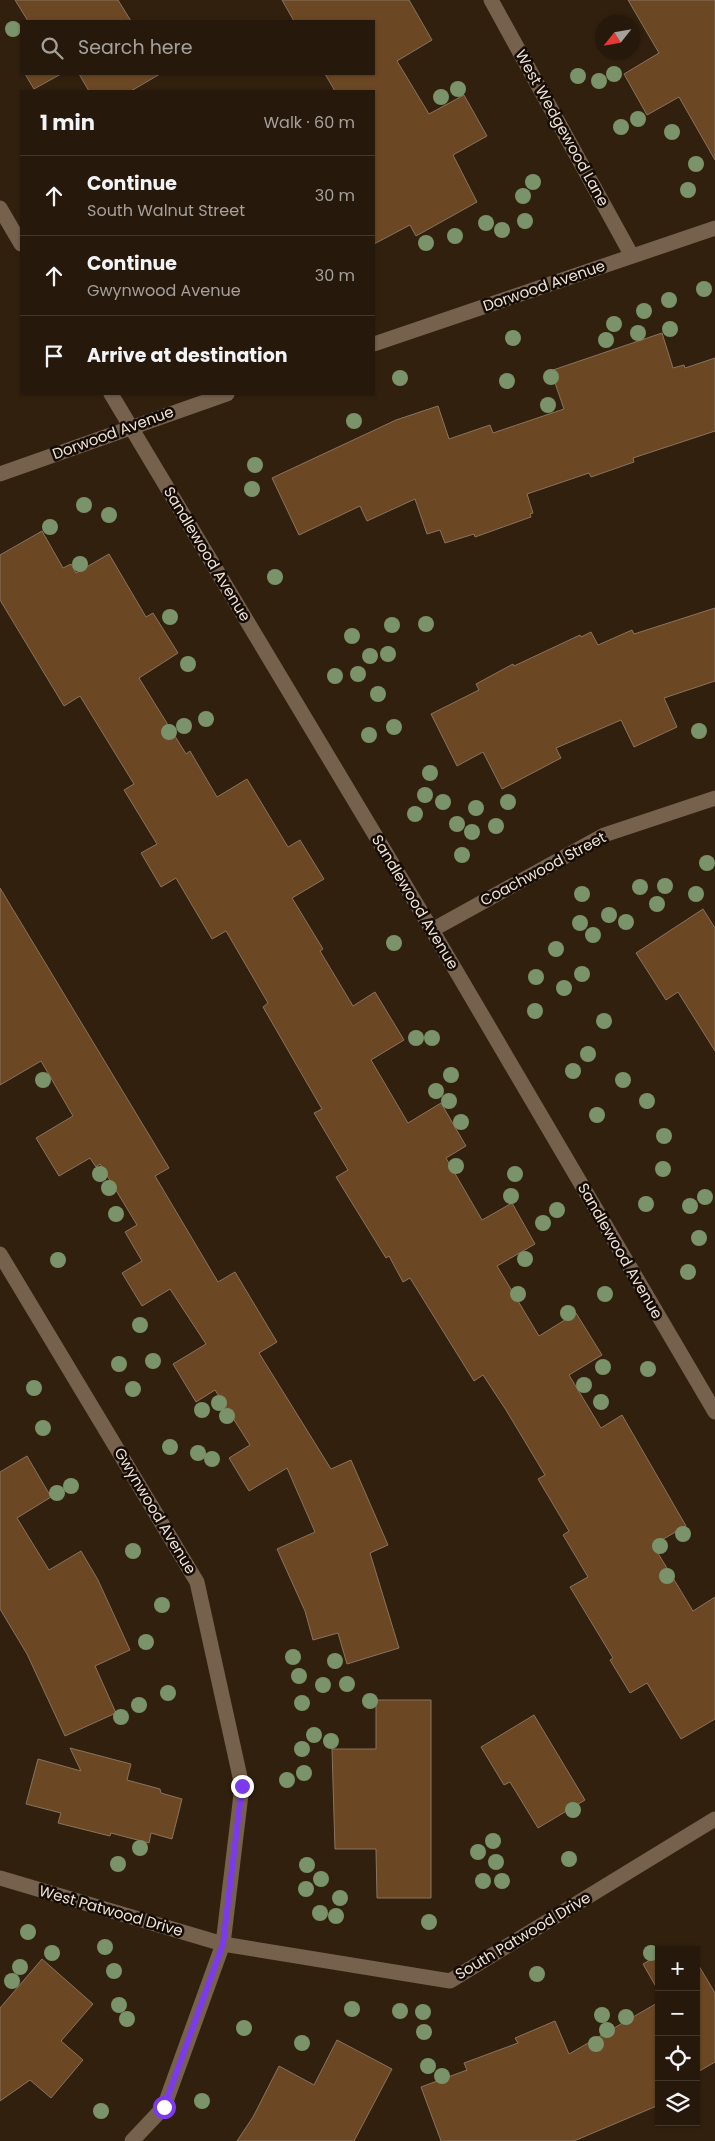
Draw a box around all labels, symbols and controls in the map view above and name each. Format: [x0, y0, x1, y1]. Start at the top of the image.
north arrow [595, 15, 640, 60]
search box [20, 20, 375, 75]
icon: search [38, 34, 66, 62]
text: Search here [78, 34, 192, 61]
street label: West Wedgewood Lane [511, 46, 614, 210]
text: 1 min [40, 108, 95, 137]
text: Walk · 60 m [263, 111, 355, 134]
text: Continue [87, 170, 177, 197]
icon: ahead [40, 182, 68, 210]
text: 30 m [315, 184, 355, 207]
text: South Walnut Street [87, 199, 245, 222]
text: Continue [87, 250, 177, 277]
street label: Dorwood Avenue [480, 255, 608, 316]
icon: ahead [40, 262, 68, 290]
text: 30 m [315, 264, 355, 287]
text: Gwynwood Avenue [87, 279, 241, 302]
icon: arrive [40, 342, 68, 370]
text: Arrive at destination [87, 342, 288, 369]
street label: Dorwood Avenue [49, 401, 176, 464]
street label: Sandlewood Avenue [159, 482, 256, 625]
street label: Coachwood Street [476, 827, 609, 911]
street label: Sandlewood Avenue [367, 830, 464, 973]
street label: Sandlewood Avenue [573, 1179, 668, 1323]
street label: Gwynwood Avenue [109, 1444, 202, 1578]
route end [231, 1775, 254, 1798]
street label: West Patwood Drive [37, 1880, 186, 1941]
street label: South Patwood Drive [451, 1887, 594, 1984]
map controls [655, 1946, 700, 2126]
button: + [655, 1946, 700, 1991]
button: − [655, 1991, 700, 2036]
button: locate [655, 2036, 700, 2081]
button: layers [655, 2081, 700, 2126]
route start [153, 2096, 176, 2119]

